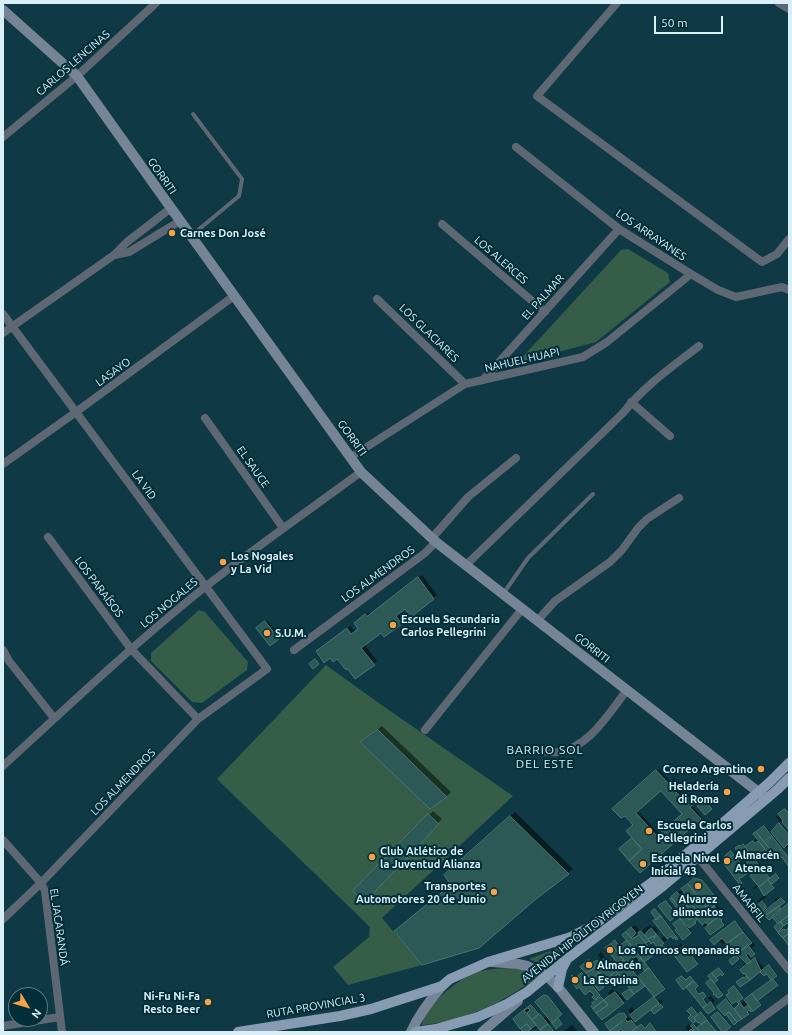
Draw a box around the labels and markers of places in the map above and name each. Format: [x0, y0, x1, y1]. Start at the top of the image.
place label: Carnes Don José [180, 226, 266, 240]
marker: Carnes Don José [167, 228, 177, 238]
place label: Los Nogales y La Vid [231, 549, 294, 575]
marker: Los Nogales y La Vid [218, 557, 228, 567]
place label: Escuela Secundaria Carlos Pellegrini [401, 612, 500, 638]
marker: Escuela Secundaria Carlos Pellegrini [388, 620, 398, 630]
place label: S.U.M. [275, 626, 306, 640]
marker: S.U.M. [262, 628, 272, 638]
place label: Correo Argentino [663, 762, 753, 776]
marker: Correo Argentino [756, 764, 766, 774]
place label: Heladería di Roma [669, 779, 719, 805]
marker: Heladería di Roma [722, 787, 732, 797]
place label: Escuela Carlos Pellegrini [657, 818, 732, 844]
marker: Escuela Carlos Pellegrini [644, 826, 654, 836]
place label: Club Atlético de la Juventud Alianza [380, 844, 481, 870]
place label: Almacén Atenea [735, 848, 779, 874]
place label: Escuela Nivel Inicial 43 [651, 851, 720, 877]
marker: Club Atlético de la Juventud Alianza [367, 852, 377, 862]
marker: Almacén Atenea [722, 856, 732, 866]
marker: Escuela Nivel Inicial 43 [638, 859, 648, 869]
place label: Transportes Automotores 20 de Junio [356, 879, 486, 905]
marker: Alvarez alimentos [693, 881, 703, 891]
marker: Transportes Automotores 20 de Junio [489, 887, 499, 897]
place label: Alvarez alimentos [672, 892, 724, 918]
place label: Los Troncos empanadas [618, 943, 740, 957]
marker: Los Troncos empanadas [605, 945, 615, 955]
place label: Almacén [597, 958, 641, 972]
marker: Almacén [584, 960, 594, 970]
place label: La Esquina [583, 973, 638, 987]
marker: La Esquina [570, 975, 580, 985]
place label: Ni-Fu Ni-Fa Resto Beer [143, 989, 200, 1015]
marker: Ni-Fu Ni-Fa Resto Beer [203, 997, 213, 1007]

